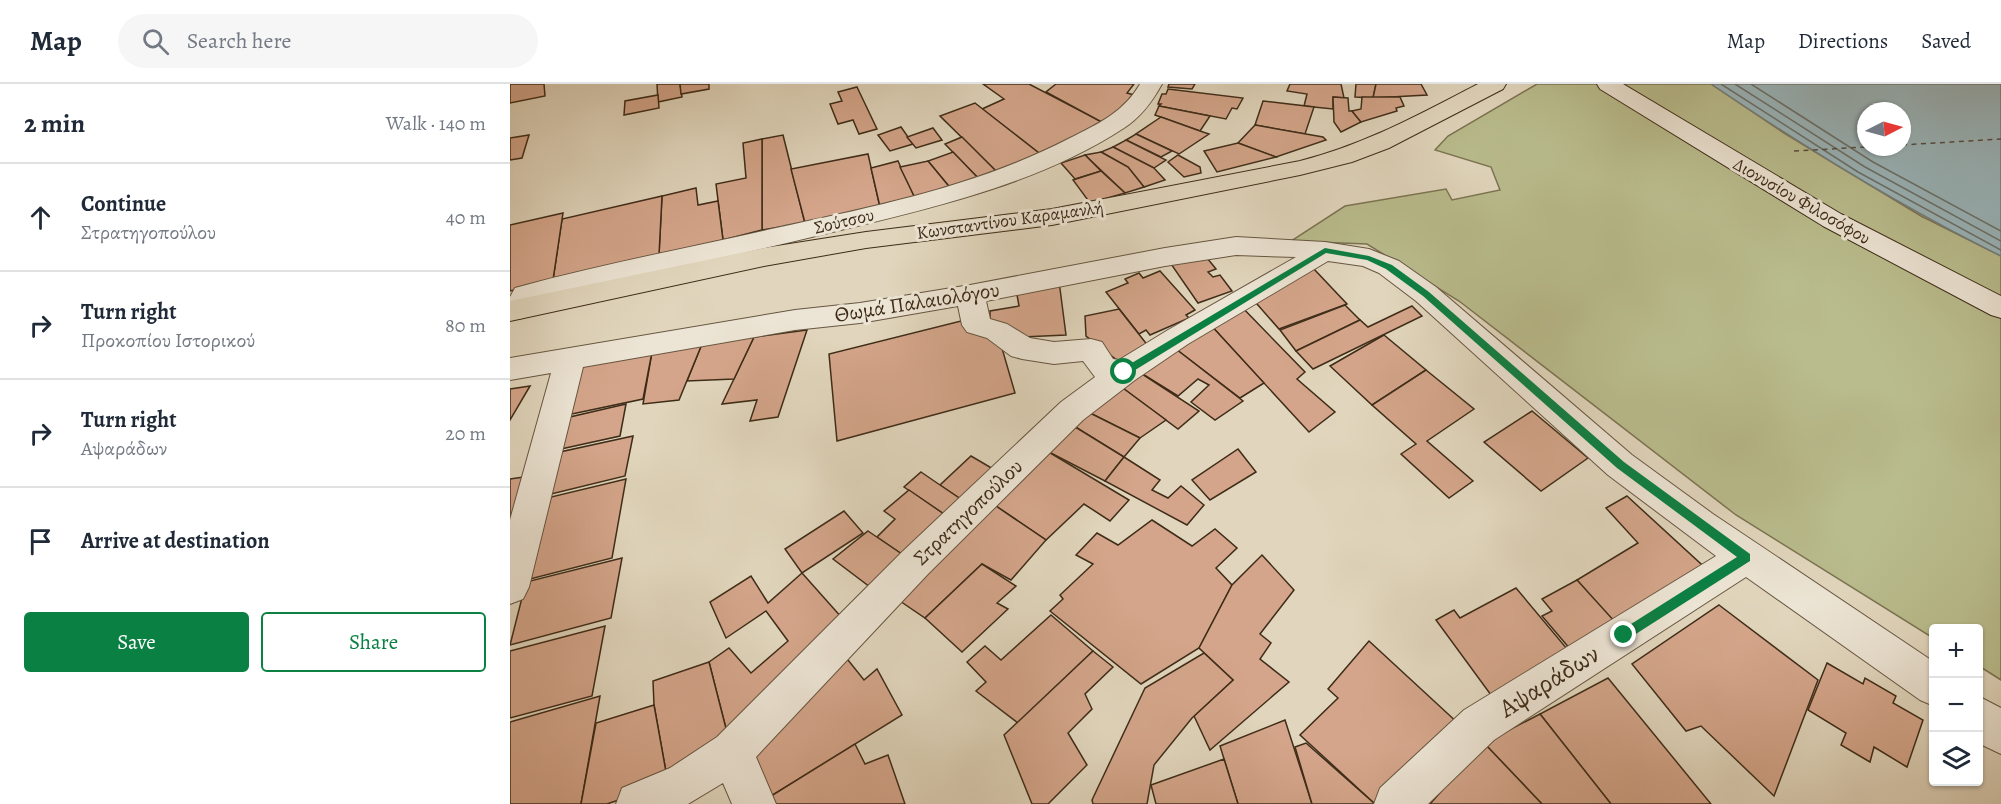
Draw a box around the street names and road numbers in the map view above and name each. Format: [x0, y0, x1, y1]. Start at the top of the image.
street label: Διονυσίου Φιλοσόφου [1729, 152, 1875, 250]
street label: Κωνσταντίνου Καραμανλή [915, 195, 1105, 245]
street label: Σούτσου [812, 202, 876, 240]
street label: Θωμά Παλαιολόγου [832, 275, 1002, 329]
street label: Στρατηγοπούλου [907, 453, 1029, 571]
street label: Αψαράδων [1491, 636, 1606, 726]

